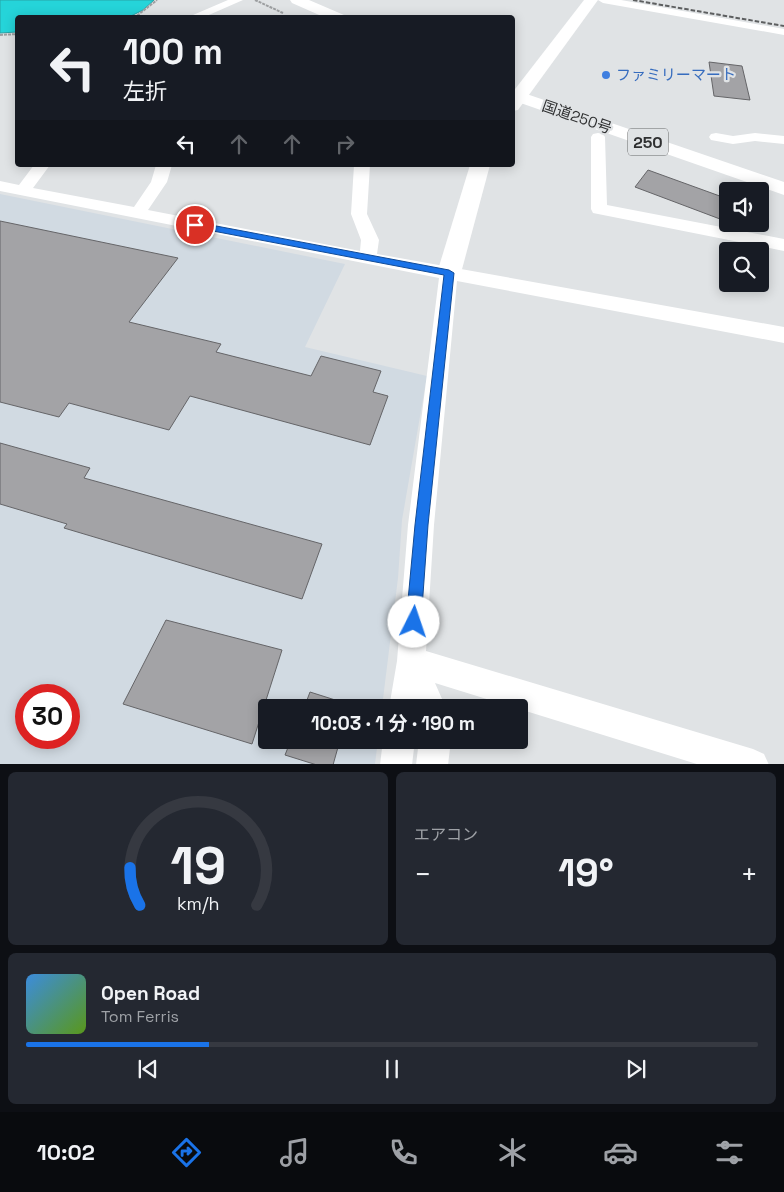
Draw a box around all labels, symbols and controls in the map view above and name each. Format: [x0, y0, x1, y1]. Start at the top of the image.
text: 100 m [123, 30, 223, 74]
icon: left [40, 35, 105, 100]
place label: ファミリーマート [616, 65, 736, 84]
marker: ファミリーマート [600, 69, 612, 81]
text: 左折 [123, 77, 167, 105]
street label: 国道250号 [540, 96, 615, 137]
road number: 250 [628, 128, 668, 156]
icon: left [172, 130, 200, 158]
icon: ahead [225, 130, 253, 158]
icon: ahead [278, 130, 306, 158]
icon: right [331, 130, 359, 158]
map controls [719, 182, 769, 292]
button: sound [719, 182, 769, 232]
pin [174, 204, 216, 246]
icon: arrive [181, 211, 209, 239]
button: search [719, 242, 769, 292]
position arrow [387, 595, 439, 647]
speed limit sign: 30 [15, 684, 80, 749]
text: 10:03 · 1 分 · 190 m [311, 711, 475, 736]
text: エアコン [414, 824, 478, 845]
text: 19 [170, 833, 226, 899]
text: 19° [558, 849, 614, 897]
text: − [414, 856, 431, 892]
text: + [741, 856, 758, 892]
text: km/h [177, 892, 219, 915]
text: Open Road [101, 981, 200, 1006]
text: Tom Ferris [101, 1006, 179, 1027]
icon: previous [134, 1055, 162, 1083]
icon: pause [378, 1055, 406, 1083]
icon: next [622, 1055, 650, 1083]
icon: directions [169, 1135, 204, 1170]
icon: music [277, 1135, 312, 1170]
icon: phone [386, 1135, 421, 1170]
icon: climate [495, 1135, 530, 1170]
icon: car [603, 1135, 638, 1170]
icon: filters [712, 1135, 747, 1170]
text: 10:02 [37, 1138, 95, 1166]

